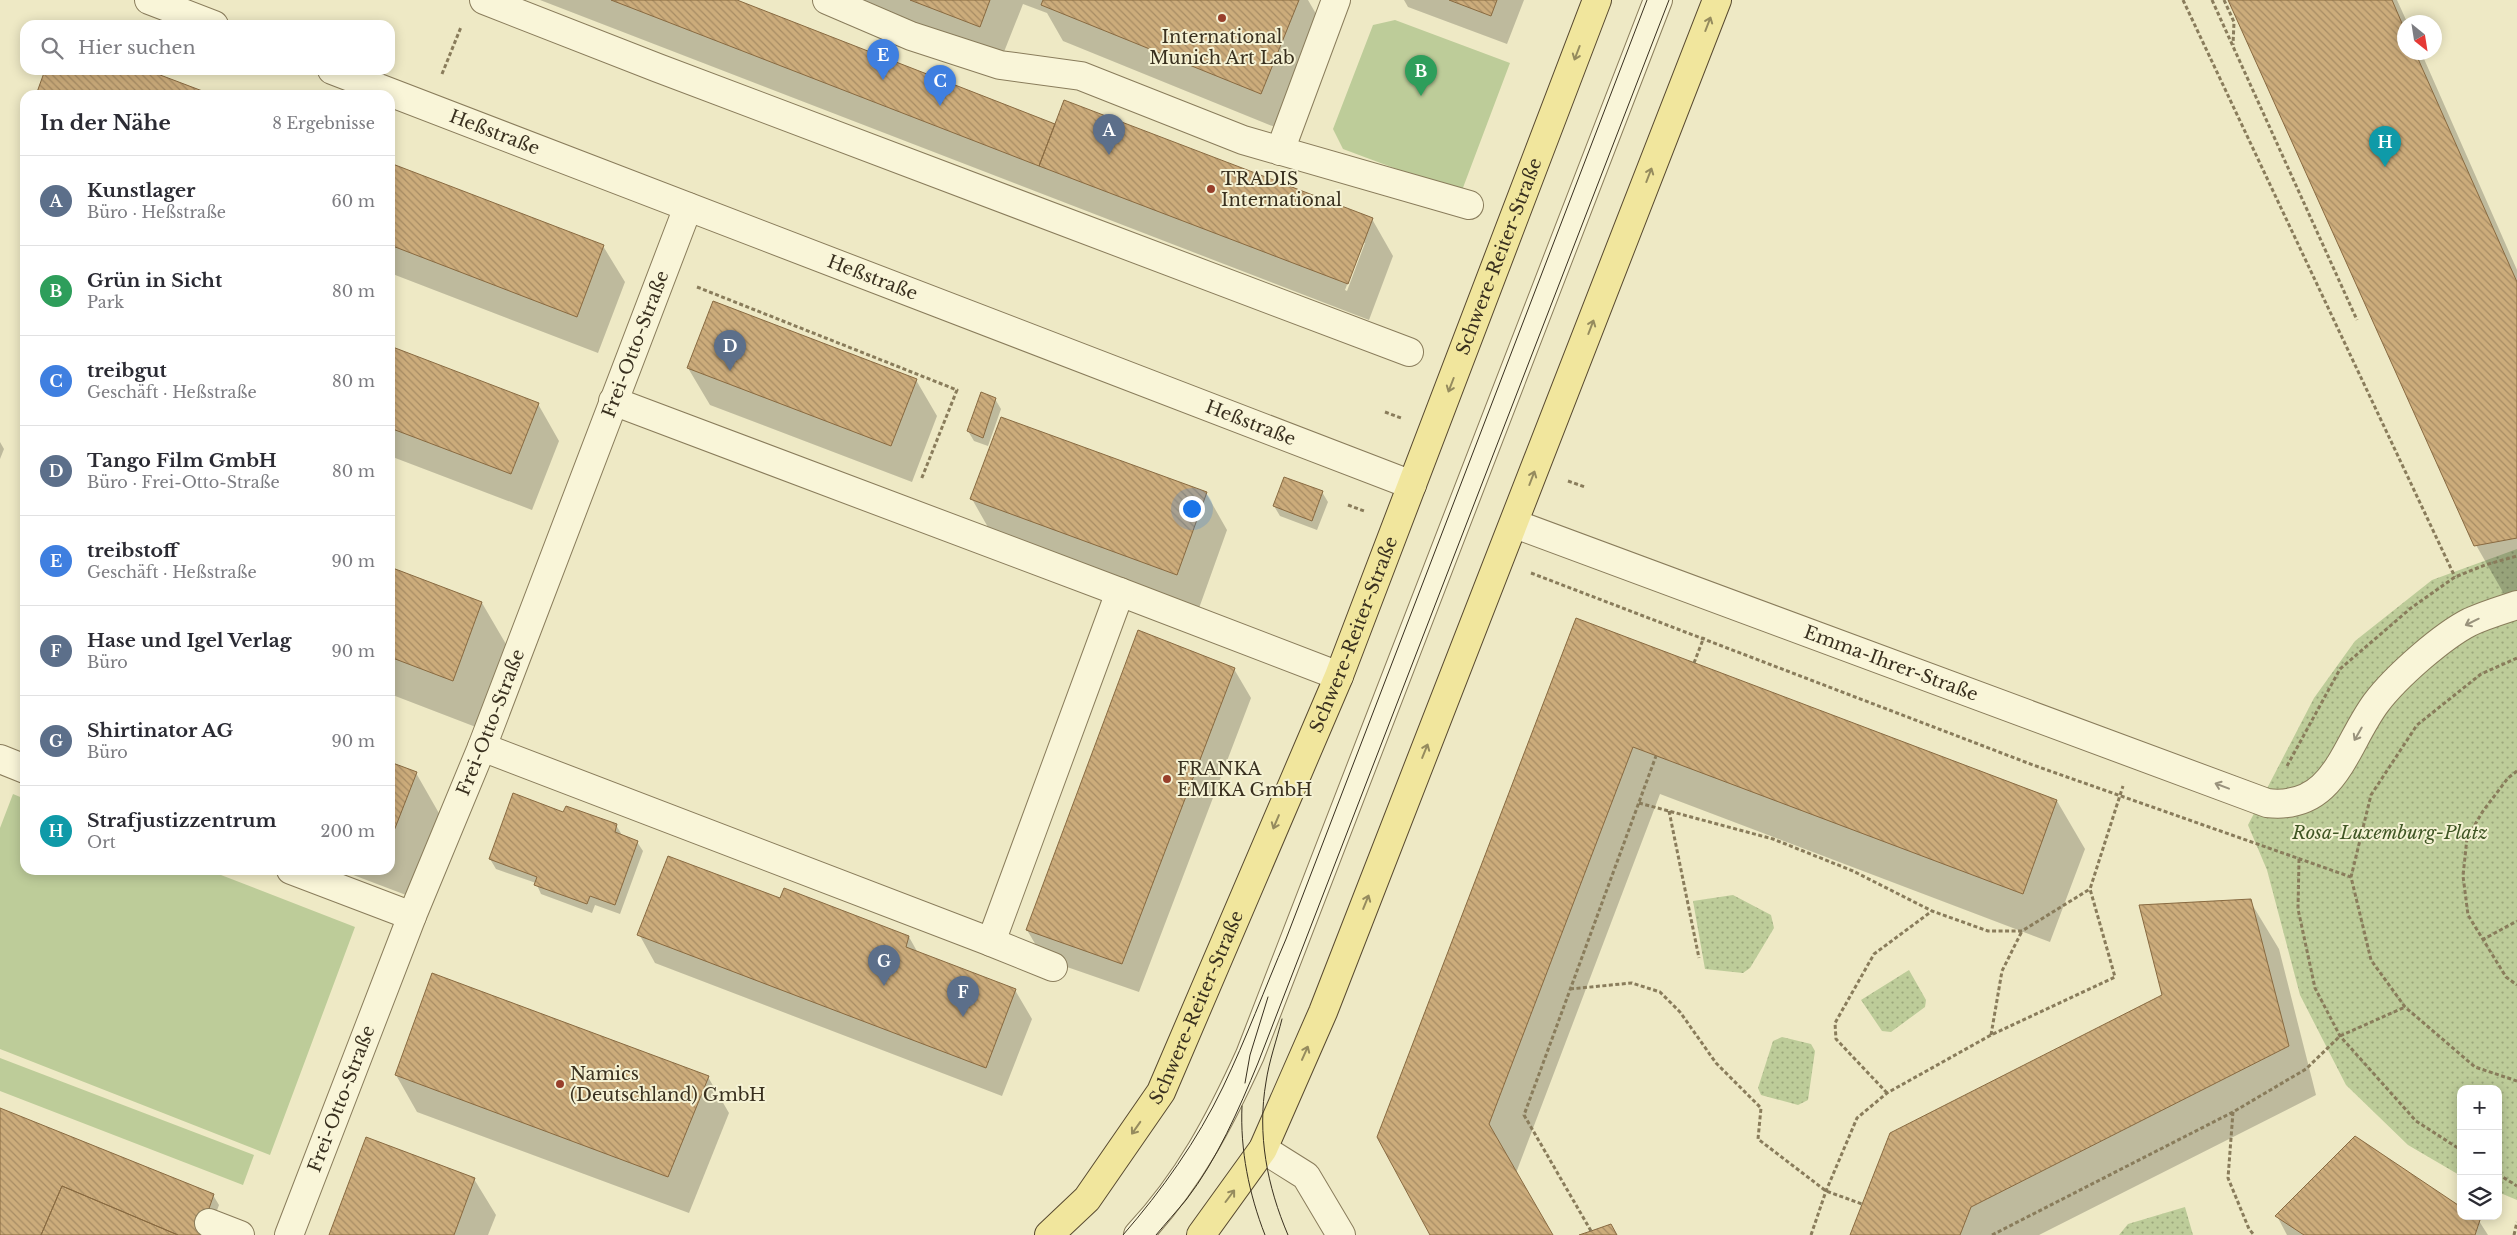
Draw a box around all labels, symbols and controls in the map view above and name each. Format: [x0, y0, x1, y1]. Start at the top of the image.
marker: International Munich Art Lab [1216, 12, 1228, 24]
north arrow [2397, 15, 2442, 60]
one-way arrow [1704, 17, 1713, 32]
search box [20, 20, 395, 75]
place label: International Munich Art Lab [1149, 26, 1295, 69]
icon: search [38, 34, 66, 62]
text: Hier suchen [78, 36, 196, 59]
pin: E [867, 39, 899, 80]
one-way arrow [1572, 45, 1581, 60]
pin: B [1405, 55, 1437, 96]
pin: C [924, 65, 956, 106]
street label: Heßstraße [446, 105, 543, 160]
text: In der Nähe [40, 110, 171, 136]
text: 8 Ergebnisse [272, 113, 375, 133]
pin: A [1093, 114, 1125, 155]
pin: H [2369, 126, 2401, 167]
street label: Schwere-Reiter-Straße [1452, 155, 1547, 358]
place label: TRADIS International [1221, 168, 1342, 211]
one-way arrow [1645, 168, 1654, 183]
text: Kunstlager [87, 179, 196, 202]
marker: TRADIS International [1205, 183, 1217, 195]
text: A [50, 191, 62, 211]
text: 60 m [332, 191, 375, 211]
text: Büro · Heßstraße [87, 202, 226, 222]
street label: Heßstraße [824, 250, 921, 305]
street label: Frei-Otto-Straße [598, 268, 674, 421]
text: Grün in Sicht [87, 269, 222, 292]
text: B [50, 281, 62, 301]
text: 80 m [332, 281, 375, 301]
text: Park [87, 292, 124, 312]
one-way arrow [1586, 320, 1596, 335]
pin: D [714, 330, 746, 371]
text: treibgut [87, 359, 167, 382]
text: C [49, 371, 63, 391]
text: 80 m [332, 371, 375, 391]
one-way arrow [1446, 377, 1455, 392]
text: Geschäft · Heßstraße [87, 382, 257, 402]
street label: Heßstraße [1202, 396, 1299, 450]
text: Tango Film GmbH [87, 449, 277, 472]
text: D [49, 461, 63, 481]
text: 80 m [332, 461, 375, 481]
one-way arrow [1528, 471, 1537, 486]
text: Büro · Frei-Otto-Straße [87, 472, 280, 492]
your location [1179, 496, 1205, 522]
street label: Schwere-Reiter-Straße [1305, 533, 1402, 736]
text: treibstoff [87, 539, 178, 562]
text: E [50, 551, 62, 571]
text: 90 m [332, 551, 375, 571]
text: Geschäft · Heßstraße [87, 562, 257, 582]
one-way arrow [2464, 617, 2479, 627]
street label: Emma-Ihrer-Straße [1801, 621, 1981, 706]
text: Hase und Igel Verlag [87, 629, 291, 652]
text: F [50, 641, 62, 661]
text: 90 m [332, 641, 375, 661]
street label: Frei-Otto-Straße [452, 646, 529, 799]
text: Büro [87, 652, 128, 672]
text: Shirtinator AG [87, 719, 233, 742]
one-way arrow [2352, 727, 2362, 741]
text: G [49, 731, 63, 751]
text: 90 m [332, 731, 375, 751]
text: Büro [87, 742, 128, 762]
one-way arrow [1421, 744, 1431, 759]
place label: FRANKA EMIKA GmbH [1177, 758, 1312, 801]
marker: FRANKA EMIKA GmbH [1161, 773, 1173, 785]
one-way arrow [2214, 781, 2230, 790]
text: Strafjustizzentrum [87, 809, 276, 832]
one-way arrow [1271, 814, 1281, 829]
text: H [48, 821, 64, 841]
text: 200 m [321, 821, 375, 841]
park label: Rosa-Luxemburg-Platz [2291, 822, 2488, 844]
text: Ort [87, 832, 116, 852]
one-way arrow [1362, 895, 1371, 910]
street label: Schwere-Reiter-Straße [1145, 907, 1248, 1109]
pin: G [868, 945, 900, 986]
pin: F [947, 976, 979, 1017]
street label: Frei-Otto-Straße [303, 1022, 380, 1175]
one-way arrow [1300, 1046, 1310, 1061]
place label: Namics (Deutschland) GmbH [570, 1063, 766, 1106]
marker: Namics (Deutschland) GmbH [554, 1078, 566, 1090]
map controls [2457, 1085, 2502, 1220]
button: + [2457, 1085, 2502, 1130]
one-way arrow [1131, 1121, 1141, 1135]
button: − [2457, 1130, 2502, 1175]
button: layers [2457, 1175, 2502, 1220]
one-way arrow [1224, 1190, 1235, 1203]

